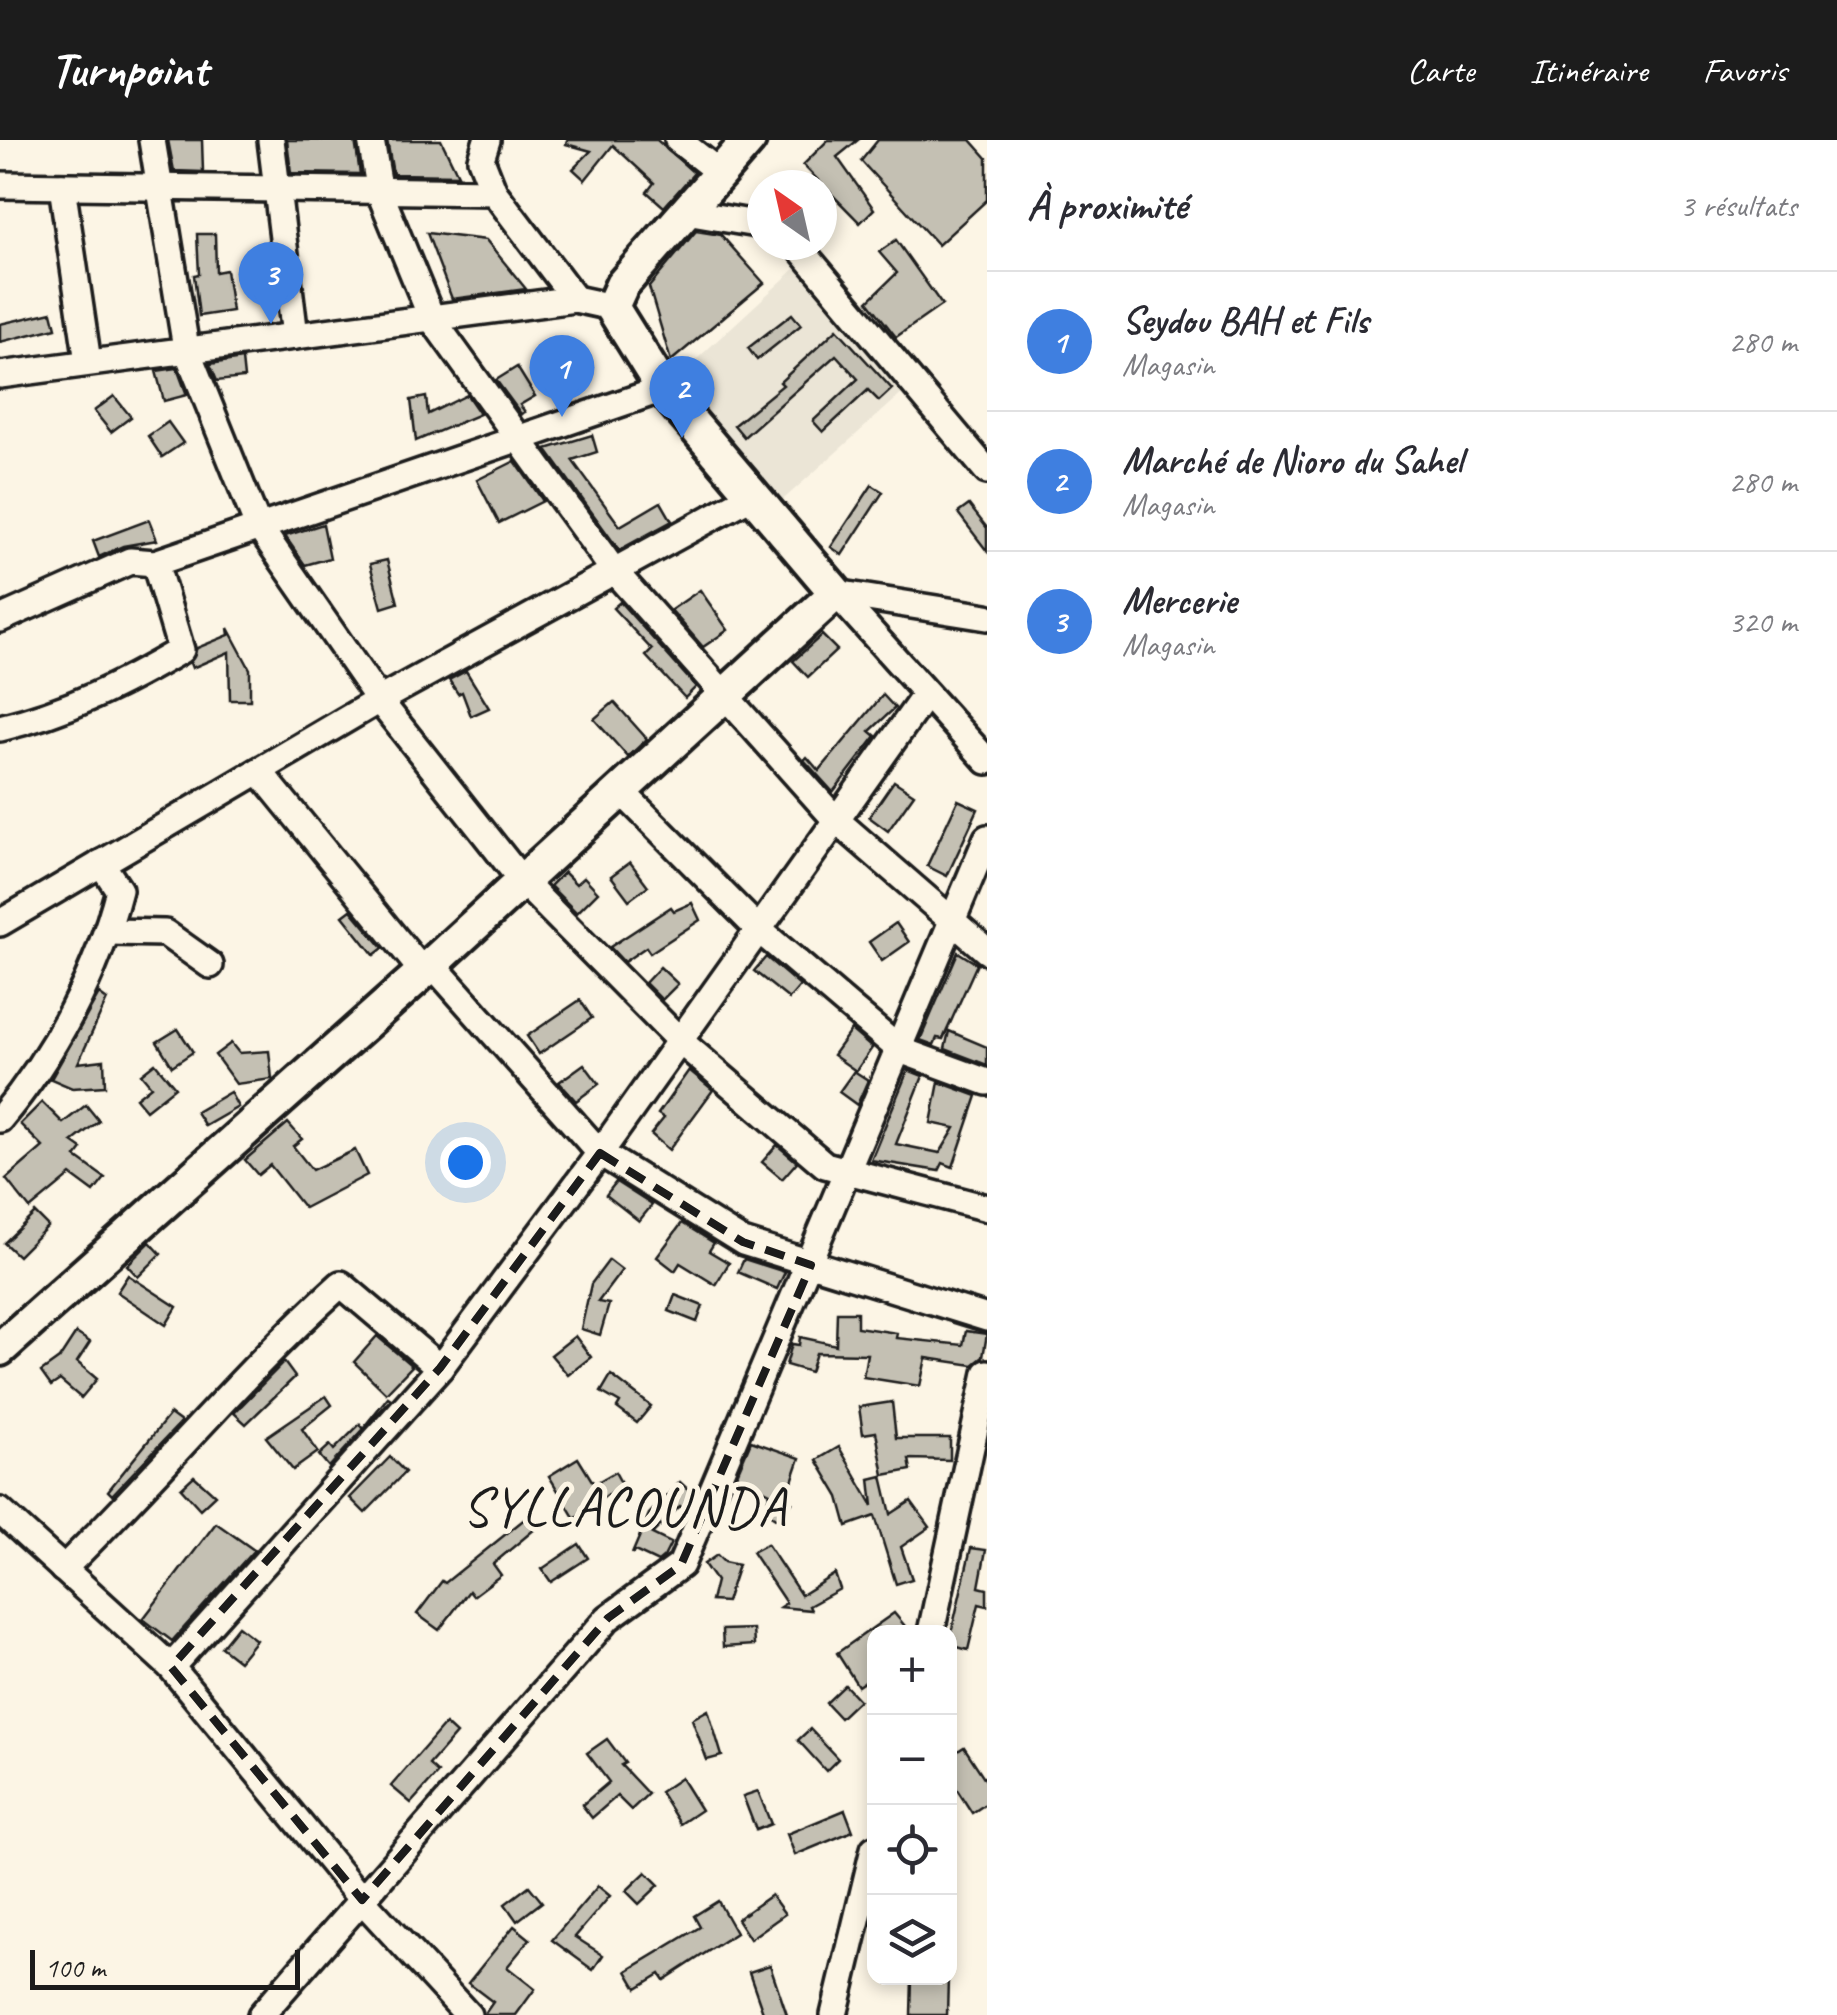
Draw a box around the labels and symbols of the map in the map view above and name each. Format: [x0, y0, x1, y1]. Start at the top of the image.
north arrow [747, 170, 837, 260]
pin: 3 [238, 241, 304, 324]
pin: 1 [530, 334, 594, 417]
pin: 2 [650, 356, 714, 438]
your location [440, 1137, 491, 1188]
district label: SYLLACOUNDA [462, 1472, 788, 1542]
scale bar [30, 1945, 300, 1990]

